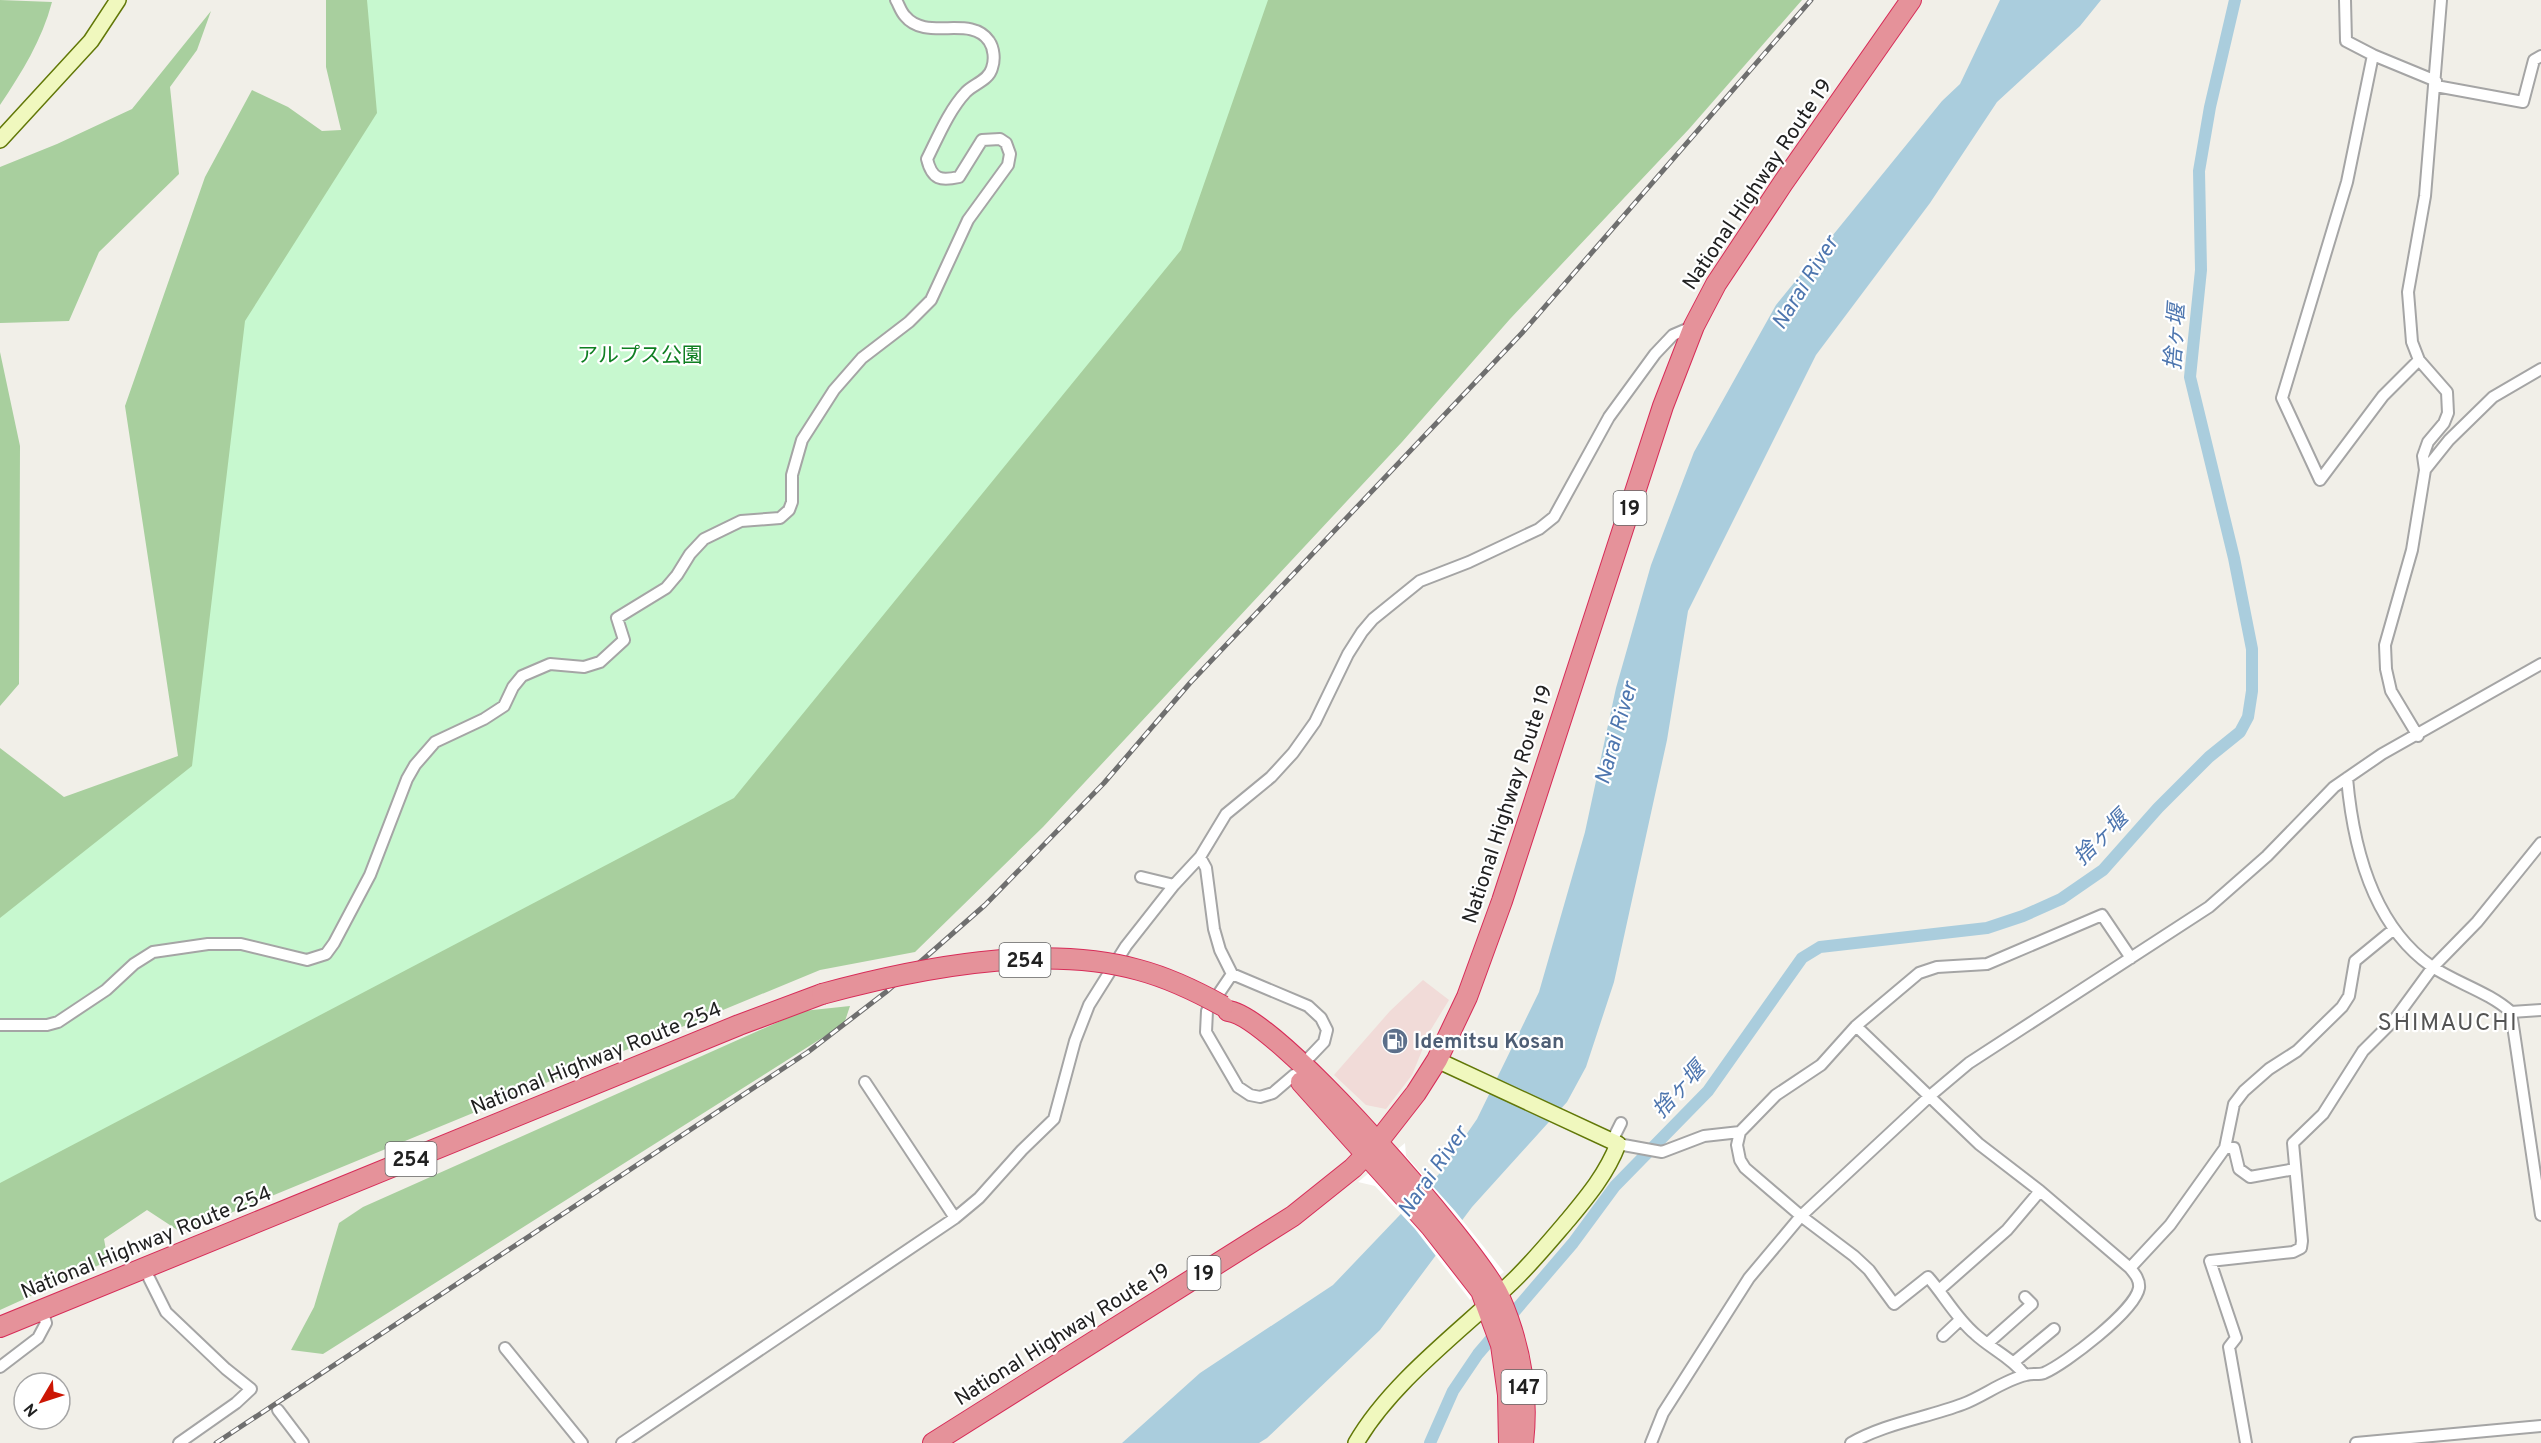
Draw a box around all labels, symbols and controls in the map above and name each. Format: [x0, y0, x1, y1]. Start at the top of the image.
street label: National Highway Route 19 [1677, 74, 1839, 296]
water label: Narai River [1767, 230, 1846, 335]
water label: 捨ヶ堰 [2161, 299, 2193, 371]
park label: アルプス公園 [577, 343, 703, 370]
road number: 19 [1614, 491, 1646, 525]
water label: Narai River [1590, 678, 1645, 788]
street label: National Highway Route 19 [1457, 682, 1560, 927]
water label: 捨ヶ堰 [2069, 803, 2137, 872]
road number: 254 [1000, 943, 1050, 977]
street label: National Highway Route 254 [467, 997, 726, 1122]
district label: SHIMAUCHI [2378, 1009, 2518, 1039]
fuel station icon: Idemitsu Kosan [1380, 1026, 1410, 1056]
place label: Idemitsu Kosan [1414, 1029, 1564, 1056]
water label: 捨ヶ堰 [1648, 1054, 1715, 1124]
water label: Narai River [1393, 1120, 1476, 1223]
road number: 254 [386, 1142, 436, 1176]
street label: National Highway Route 254 [17, 1181, 276, 1306]
road number: 19 [1188, 1256, 1220, 1290]
street label: National Highway Route 19 [950, 1258, 1176, 1413]
road number: 147 [1502, 1370, 1546, 1404]
north arrow [12, 1371, 72, 1431]
text: N [21, 1398, 43, 1420]

